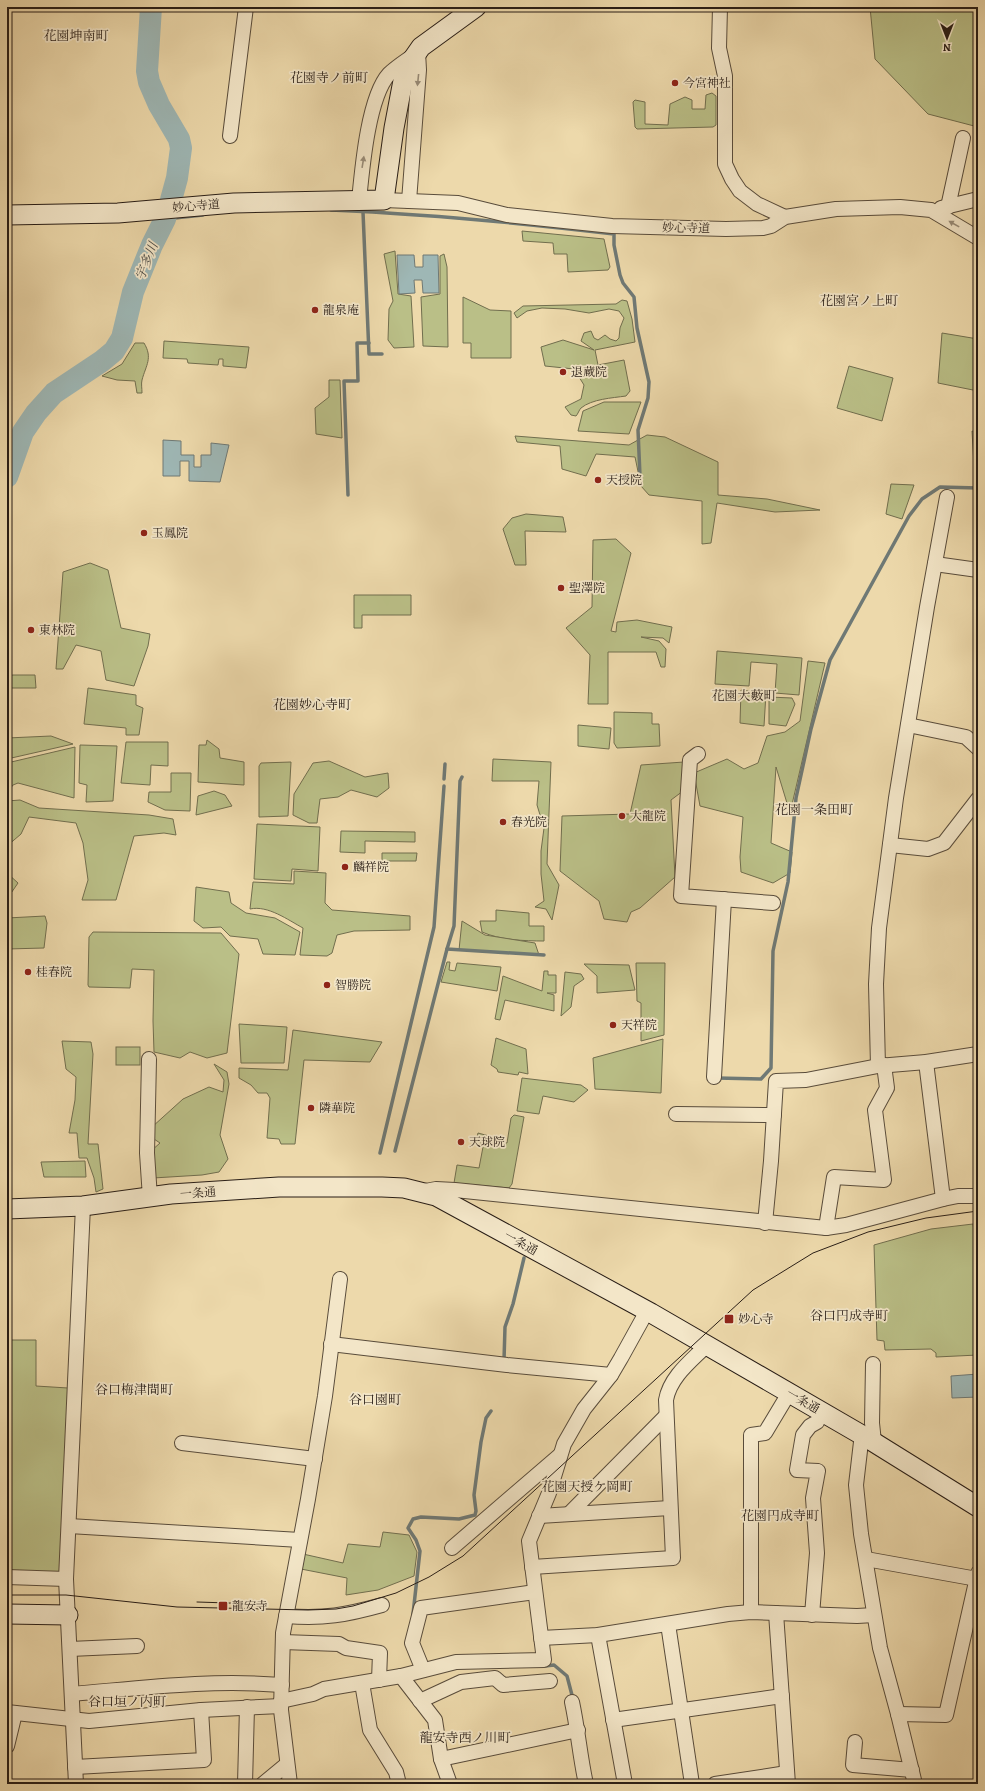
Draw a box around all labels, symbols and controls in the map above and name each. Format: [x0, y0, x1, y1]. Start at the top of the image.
north arrow [927, 18, 967, 58]
district label: 花園坤南町 [43, 27, 109, 44]
text: N [943, 40, 951, 55]
district label: 花園寺ノ前町 [290, 69, 368, 86]
one-way arrow [415, 74, 421, 86]
place label: 今宮神社 [683, 75, 731, 91]
marker: 今宮神社 [670, 78, 680, 88]
one-way arrow [360, 156, 366, 168]
street label: 妙心寺道 [171, 196, 221, 216]
street label: 妙心寺道 [662, 220, 710, 236]
one-way arrow [949, 221, 960, 228]
water label: 宇多川 [131, 238, 162, 282]
district label: 花園宮ノ上町 [820, 292, 898, 309]
place label: 龍泉庵 [323, 302, 359, 318]
marker: 龍泉庵 [310, 305, 320, 315]
place label: 退蔵院 [571, 364, 607, 380]
marker: 退蔵院 [558, 367, 568, 377]
place label: 天授院 [606, 472, 642, 488]
marker: 天授院 [593, 475, 603, 485]
place label: 玉鳳院 [152, 525, 188, 541]
marker: 玉鳳院 [139, 528, 149, 538]
place label: 聖澤院 [569, 580, 605, 596]
marker: 聖澤院 [556, 583, 566, 593]
place label: 東林院 [39, 622, 75, 638]
marker: 東林院 [26, 625, 36, 635]
district label: 花園大藪町 [711, 687, 777, 704]
district label: 花園妙心寺町 [273, 696, 351, 713]
district label: 花園一条田町 [775, 801, 853, 818]
place label: 大龍院 [630, 808, 666, 824]
marker: 大龍院 [617, 811, 627, 821]
place label: 春光院 [511, 814, 547, 830]
marker: 春光院 [498, 817, 508, 827]
place label: 麟祥院 [353, 859, 389, 875]
marker: 麟祥院 [340, 862, 350, 872]
place label: 桂春院 [36, 964, 72, 980]
marker: 桂春院 [23, 967, 33, 977]
place label: 智勝院 [335, 977, 371, 993]
marker: 智勝院 [322, 980, 332, 990]
place label: 天祥院 [621, 1017, 657, 1033]
marker: 天祥院 [608, 1020, 618, 1030]
place label: 隣華院 [319, 1100, 355, 1116]
marker: 隣華院 [306, 1103, 316, 1113]
place label: 天球院 [469, 1134, 505, 1150]
marker: 天球院 [456, 1137, 466, 1147]
street label: 一条通 [179, 1184, 217, 1202]
street label: 一条通 [501, 1227, 541, 1259]
district label: 谷口円成寺町 [810, 1307, 888, 1324]
place label: 妙心寺 [738, 1311, 774, 1327]
marker: 妙心寺 [723, 1313, 735, 1325]
district label: 谷口梅津間町 [95, 1381, 173, 1398]
street label: 一条通 [783, 1385, 823, 1417]
district label: 谷口園町 [349, 1391, 401, 1408]
district label: 花園天授ケ岡町 [541, 1478, 633, 1495]
district label: 花園円成寺町 [741, 1507, 819, 1524]
place label: 龍安寺 [232, 1598, 268, 1614]
marker: 龍安寺 [217, 1600, 229, 1612]
district label: 谷口垣ノ内町 [88, 1693, 166, 1710]
district label: 龍安寺西ノ川町 [419, 1729, 511, 1746]

